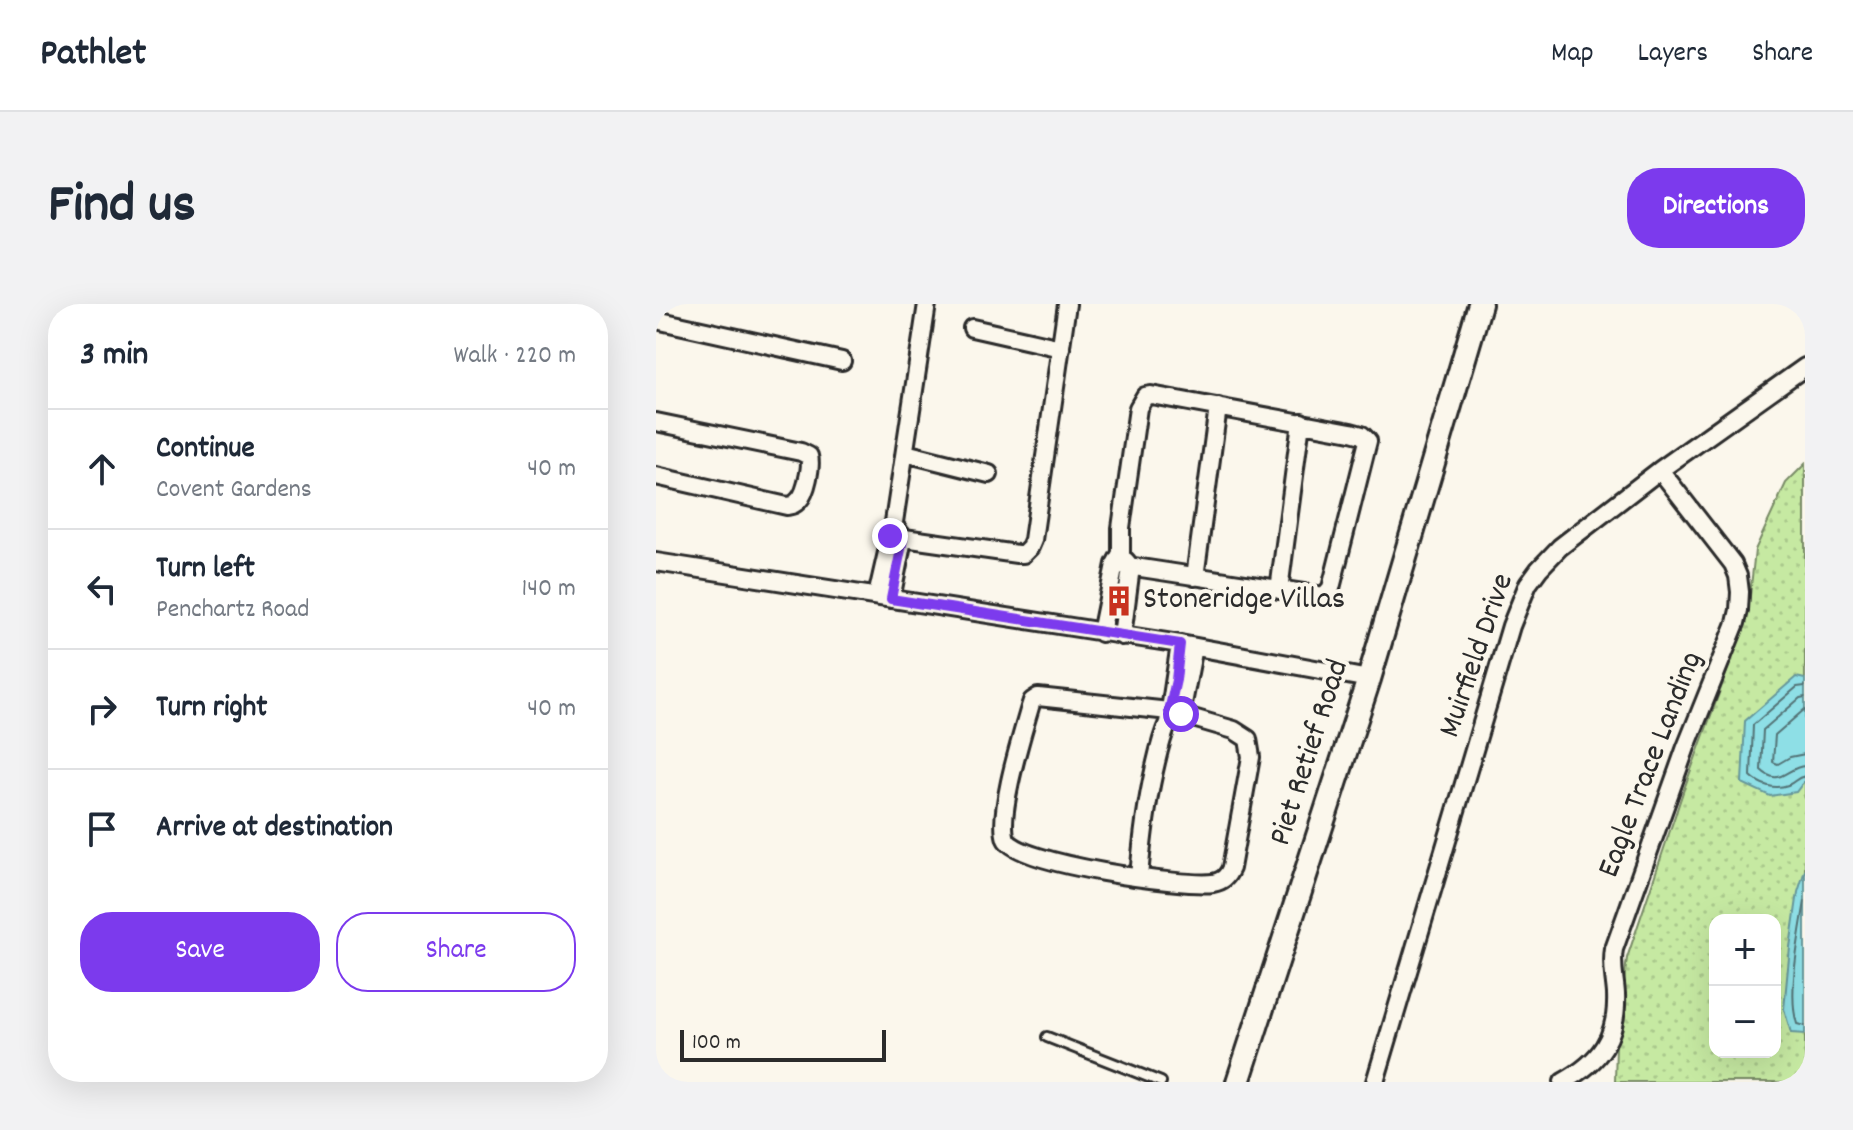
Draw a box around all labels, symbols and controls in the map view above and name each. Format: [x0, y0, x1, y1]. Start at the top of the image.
text: Pathlet [40, 28, 146, 83]
text: Map [1551, 35, 1594, 75]
text: Layers [1638, 35, 1708, 75]
text: Share [1752, 35, 1813, 75]
text: Find us [48, 168, 196, 248]
button: Directions [1627, 168, 1805, 248]
text: 3 min [80, 332, 148, 381]
text: Walk · 220 m [453, 338, 576, 375]
text: Continue [156, 429, 255, 472]
icon: ahead [80, 447, 124, 491]
text: 40 m [527, 451, 576, 488]
text: Covent Gardens [156, 472, 312, 509]
route end [872, 518, 908, 554]
text: Turn left [156, 549, 255, 592]
icon: left [80, 567, 124, 611]
street label: Muirfield Drive [1428, 568, 1528, 744]
text: 140 m [522, 571, 576, 608]
place label: Stoneridge Villas [1143, 578, 1345, 624]
building icon: Stoneridge Villas [1102, 584, 1136, 618]
text: Penchartz Road [156, 592, 310, 629]
street label: Eagle Trace Landing [1588, 645, 1716, 885]
street label: Piet Retief Road [1259, 654, 1363, 852]
icon: right [80, 687, 124, 731]
text: Turn right [156, 688, 267, 731]
text: 40 m [527, 691, 576, 728]
route start [1163, 696, 1199, 732]
icon: arrive [80, 807, 124, 851]
text: Arrive at destination [156, 808, 393, 851]
button: Save [80, 912, 320, 992]
button: Share [336, 912, 576, 992]
map controls [1709, 914, 1781, 1058]
button: + [1709, 914, 1781, 986]
button: − [1709, 986, 1781, 1058]
scale bar [680, 1026, 886, 1062]
text: 100 m [692, 1028, 741, 1059]

